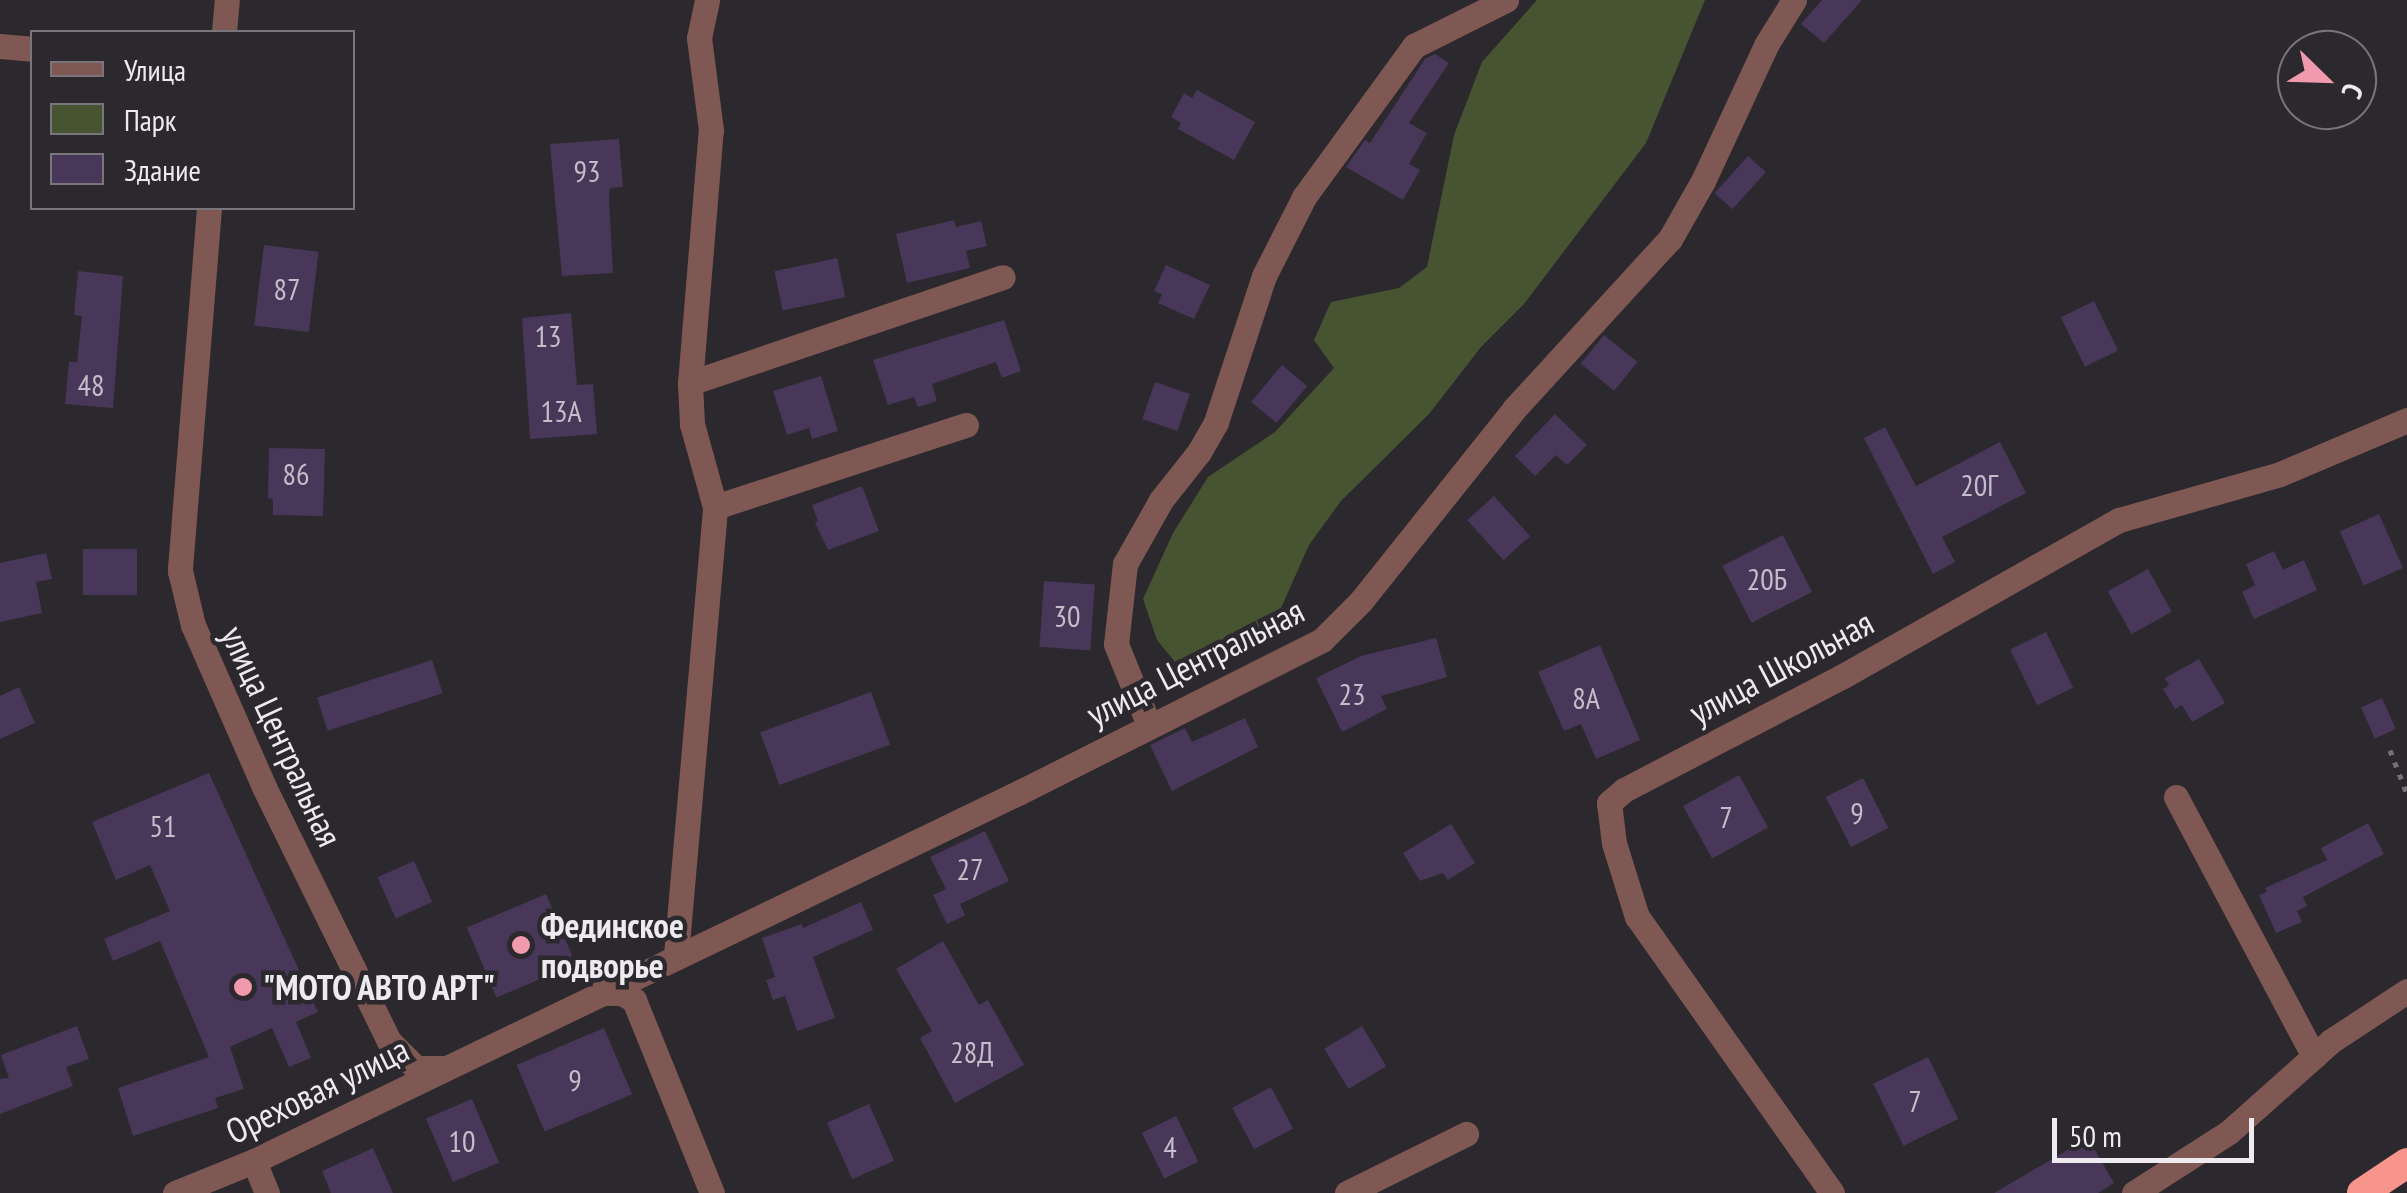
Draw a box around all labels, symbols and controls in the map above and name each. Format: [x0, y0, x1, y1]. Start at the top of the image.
legend [30, 30, 355, 210]
north arrow [2277, 30, 2377, 130]
text: Улица [124, 50, 186, 89]
text: С [2334, 78, 2373, 104]
text: Парк [124, 100, 176, 139]
text: Здание [124, 150, 201, 189]
house number: 93 [574, 153, 600, 189]
house number: 87 [274, 271, 300, 307]
house number: 13 [535, 318, 561, 354]
house number: 48 [78, 367, 104, 403]
house number: 13А [540, 393, 582, 429]
house number: 86 [283, 456, 309, 492]
house number: 20Г [1960, 467, 1998, 503]
house number: 20Б [1747, 561, 1787, 597]
street label: улица Центральная [1079, 589, 1311, 735]
house number: 30 [1054, 598, 1080, 634]
street label: улица Школьная [1682, 601, 1880, 733]
street label: улица Центральная [213, 619, 351, 853]
house number: 23 [1339, 676, 1365, 712]
house number: 8А [1572, 680, 1600, 716]
house number: 9 [1850, 795, 1864, 831]
house number: 7 [1719, 799, 1733, 835]
house number: 51 [150, 808, 176, 844]
house number: 27 [957, 851, 983, 887]
place label: Фединское подворье [541, 904, 684, 986]
marker: Фединское подворье [510, 934, 532, 956]
place label: "МОТО АВТО АРТ" [263, 966, 498, 1008]
marker: "МОТО АВТО АРТ" [232, 976, 254, 998]
street label: Ореховая улица [219, 1028, 415, 1152]
house number: 28Д [950, 1034, 994, 1070]
house number: 9 [568, 1062, 582, 1098]
house number: 7 [1908, 1083, 1922, 1119]
scale bar [2057, 1098, 2260, 1160]
text: 50 m [2069, 1116, 2122, 1155]
house number: 10 [449, 1123, 475, 1159]
house number: 4 [1163, 1129, 1177, 1165]

